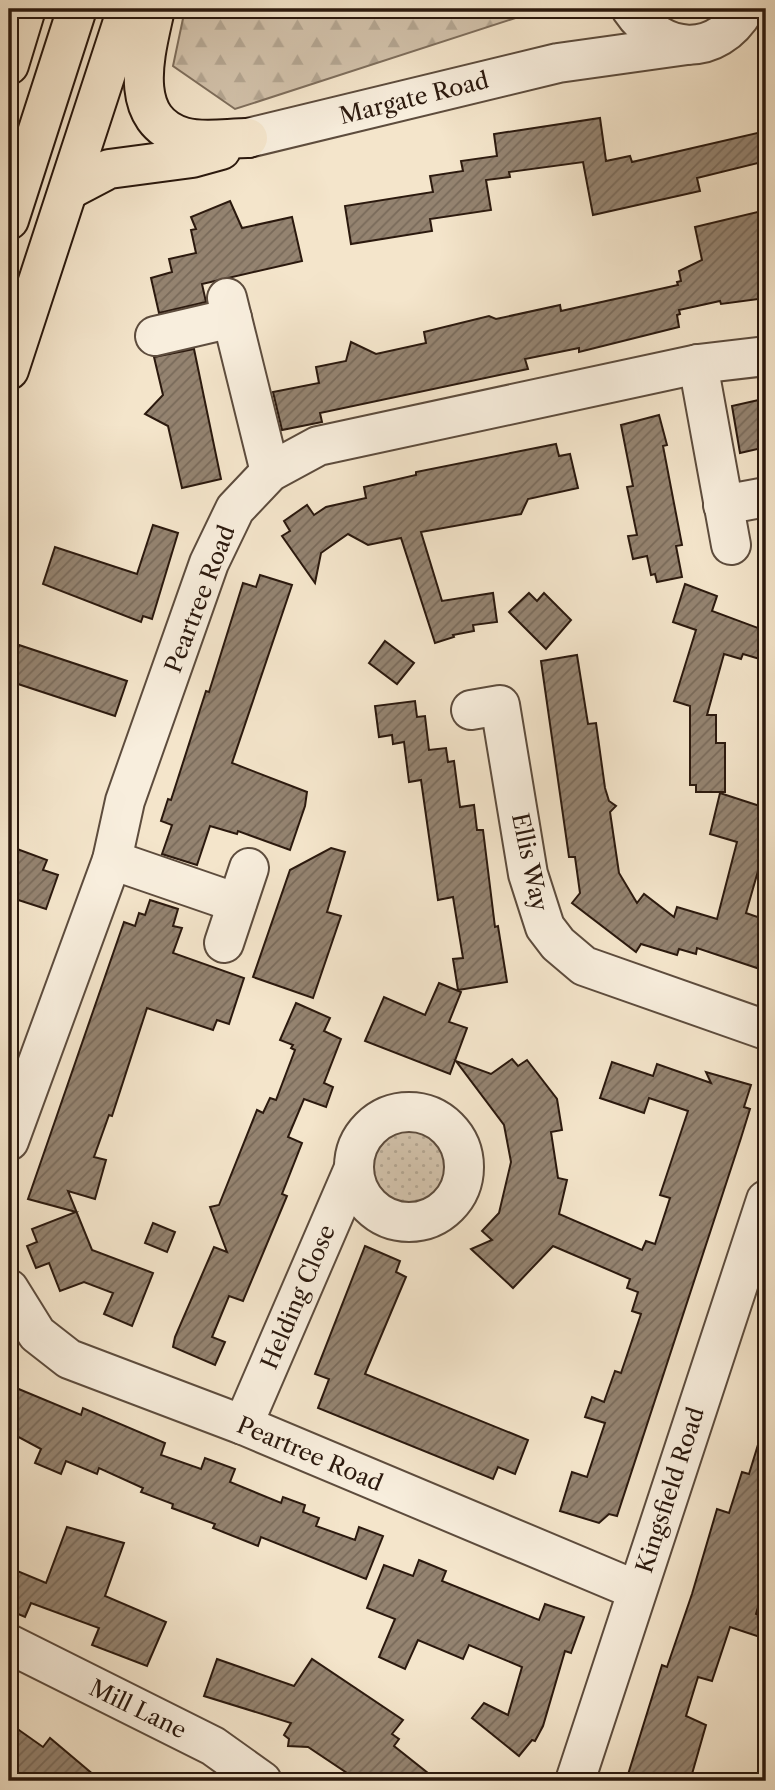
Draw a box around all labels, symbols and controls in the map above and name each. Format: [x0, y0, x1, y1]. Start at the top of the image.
street label: Margate Road [336, 66, 492, 130]
street label: Peartree Road [159, 521, 241, 677]
street label: Ellis Way [506, 811, 554, 914]
street label: Helding Close [255, 1221, 341, 1373]
street label: Kingsfield Road [630, 1404, 710, 1576]
street label: Peartree Road [233, 1411, 387, 1497]
street label: Mill Lane [85, 1674, 191, 1744]

